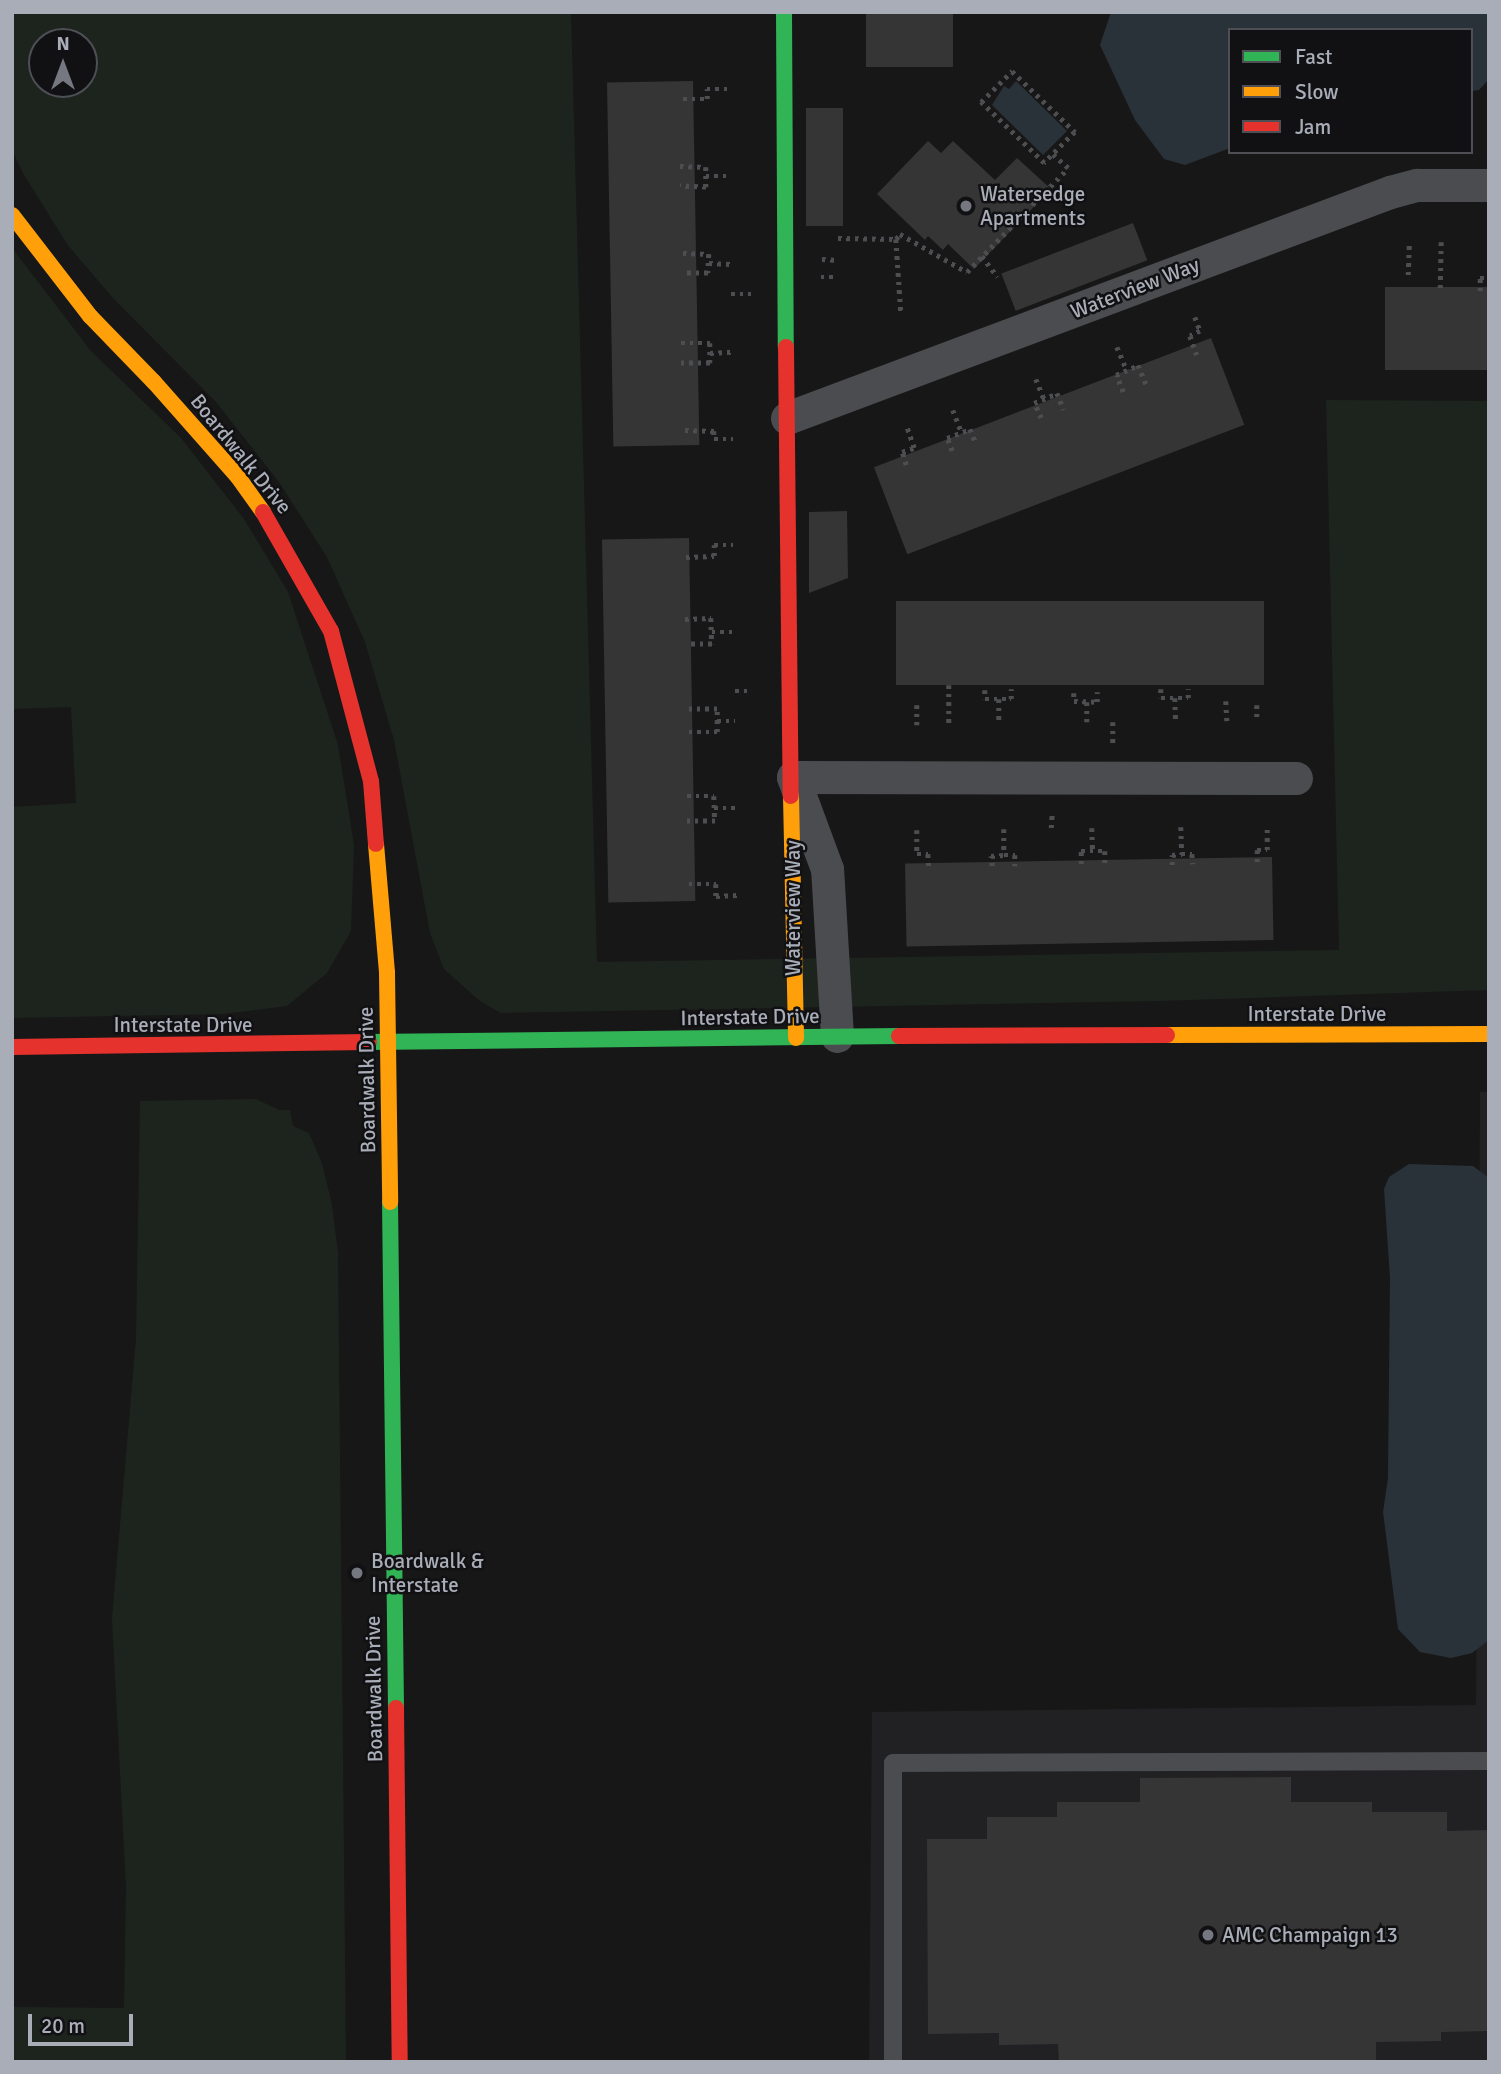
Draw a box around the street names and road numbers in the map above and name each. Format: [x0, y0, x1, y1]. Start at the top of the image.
street label: Waterview Way [1067, 252, 1203, 324]
street label: Boardwalk Drive [185, 389, 297, 519]
street label: Waterview Way [780, 840, 806, 976]
street label: Interstate Drive [1247, 1001, 1387, 1027]
street label: Interstate Drive [680, 1003, 820, 1031]
street label: Boardwalk Drive [353, 1006, 381, 1154]
street label: Interstate Drive [113, 1012, 253, 1038]
street label: Boardwalk Drive [360, 1615, 388, 1763]

